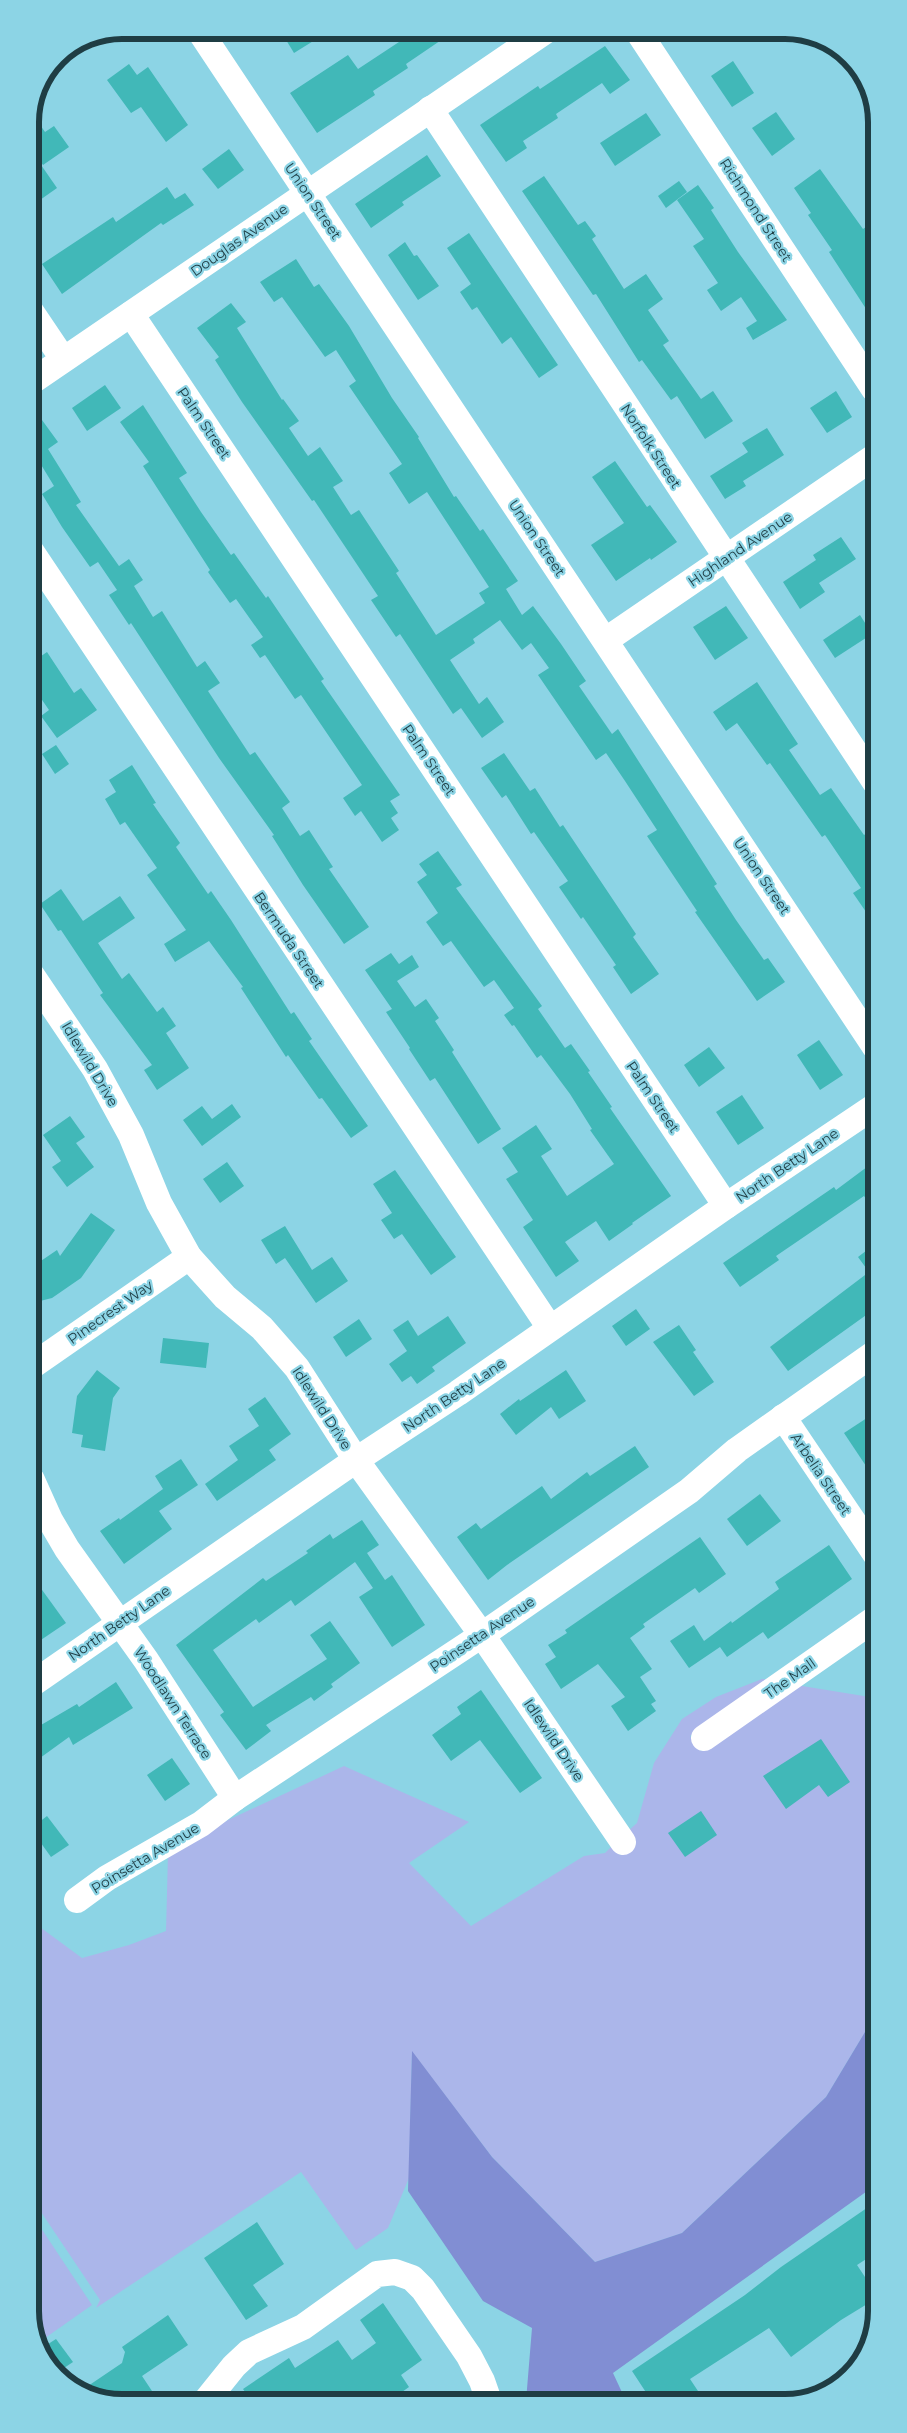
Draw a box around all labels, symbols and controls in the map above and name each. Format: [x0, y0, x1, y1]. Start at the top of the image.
street label: Richmond Street [716, 155, 796, 265]
street label: Union Street [281, 159, 345, 243]
street label: Douglas Avenue [187, 200, 291, 280]
street label: Palm Street [173, 384, 235, 463]
street label: Norfolk Street [617, 400, 685, 492]
street label: Union Street [505, 496, 569, 580]
street label: Highland Avenue [685, 508, 795, 590]
street label: Palm Street [398, 721, 460, 800]
street label: Union Street [730, 834, 794, 918]
street label: Bermuda Street [250, 888, 328, 992]
street label: Idlewild Drive [58, 1018, 122, 1110]
street label: Palm Street [622, 1058, 684, 1137]
street label: North Betty Lane [732, 1124, 842, 1206]
street label: Pinecrest Way [64, 1276, 156, 1348]
street label: North Betty Lane [399, 1354, 509, 1436]
street label: Idlewild Drive [288, 1363, 356, 1453]
street label: Arbelia Street [787, 1429, 855, 1519]
street label: North Betty Lane [65, 1581, 173, 1665]
street label: Poinsetta Avenue [426, 1592, 538, 1676]
street label: Woodlawn Terrace [130, 1644, 216, 1762]
street label: The Mall [761, 1654, 819, 1702]
street label: Idlewild Drive [520, 1695, 588, 1785]
street label: Poinsetta Avenue [88, 1819, 202, 1897]

